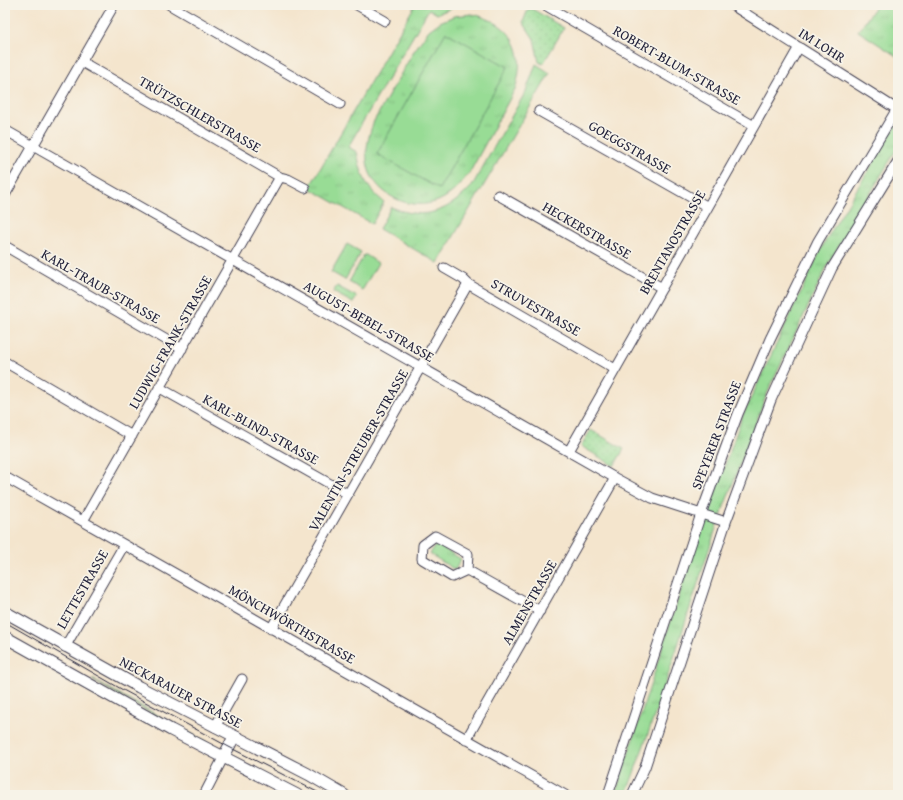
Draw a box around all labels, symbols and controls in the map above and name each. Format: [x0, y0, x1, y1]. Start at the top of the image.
street label: ROBERT-BLUM-STRASSE [610, 20, 744, 110]
street label: IM LOHR [795, 23, 850, 68]
street label: TRÜTZSCHLERSTRASSE [135, 71, 265, 157]
street label: GOEGGSTRASSE [585, 115, 675, 179]
street label: BRENTANOSTRASSE [634, 186, 710, 298]
street label: HECKERSTRASSE [539, 196, 635, 264]
street label: KARL-TRAUB-STRASSE [38, 244, 164, 328]
street label: LUDWIG-FRANK-STRASSE [124, 271, 216, 413]
street label: STRUVESTRASSE [488, 273, 584, 341]
street label: AUGUST-BEBEL-STRASSE [300, 275, 438, 367]
street label: VALENTIN-STREUBER-STRASSE [303, 365, 413, 535]
street label: SPEYERER STRASSE [686, 378, 746, 492]
street label: KARL-BLIND-STRASSE [199, 389, 323, 469]
street label: LETTESTRASSE [51, 546, 113, 632]
street label: ALMENSTRASSE [497, 556, 561, 648]
street label: MÖNCHWÖRTHSTRASSE [225, 580, 359, 668]
street label: NECKARAUER STRASSE [116, 651, 246, 733]

